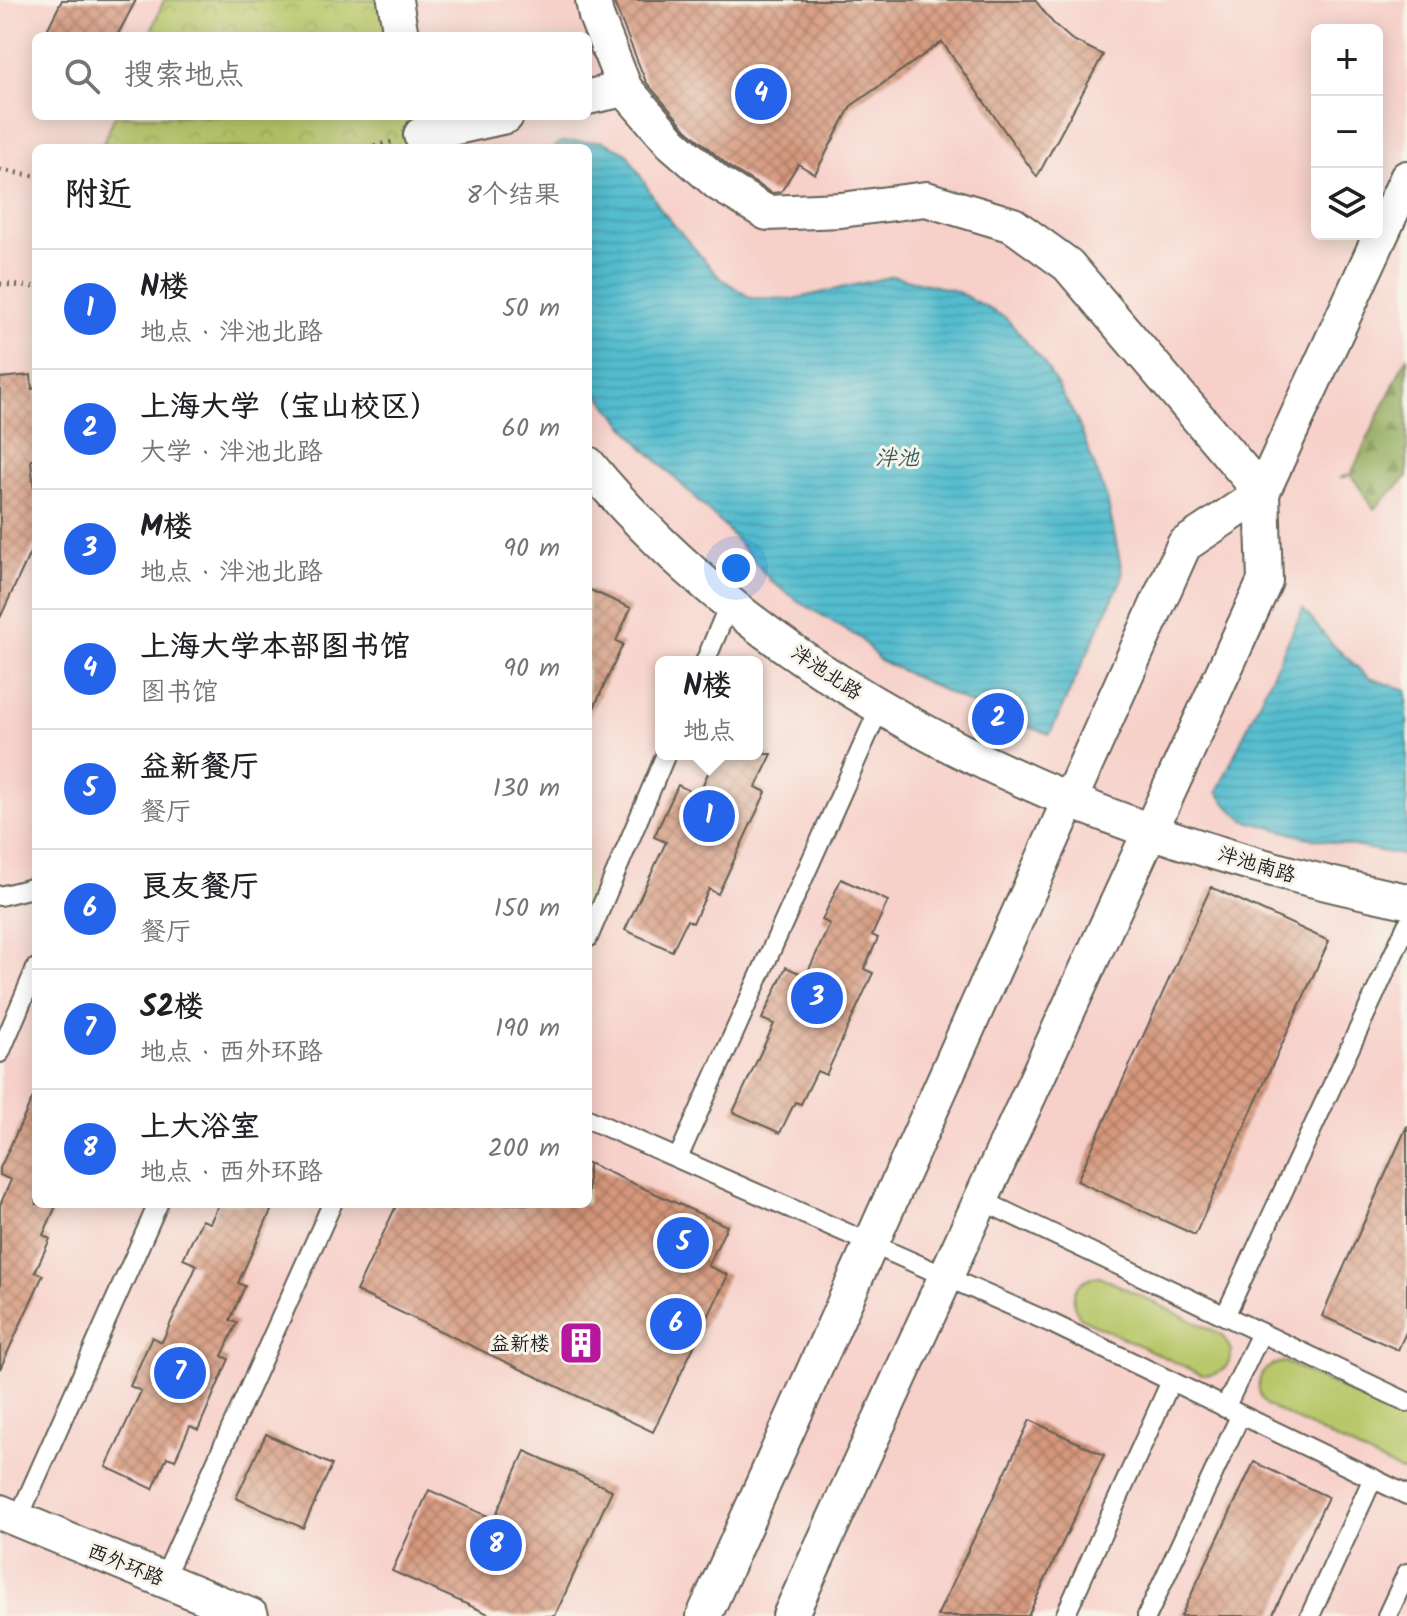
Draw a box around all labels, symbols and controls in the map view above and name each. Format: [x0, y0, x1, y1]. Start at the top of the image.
map controls [1311, 24, 1383, 240]
button: + [1311, 24, 1383, 96]
search box [32, 32, 592, 120]
text: 搜索地点 [124, 52, 244, 100]
icon: search [60, 54, 104, 98]
pin: 4 [735, 64, 787, 124]
button: − [1311, 96, 1383, 168]
button: layers [1311, 168, 1383, 240]
text: 附近 [64, 169, 132, 223]
text: 8个结果 [466, 175, 560, 217]
text: N楼 [140, 264, 189, 312]
text: 1 [86, 288, 94, 330]
text: 50 m [502, 288, 560, 330]
text: 地点 · 泮池北路 [140, 312, 323, 354]
text: 上海大学（宝山校区） [140, 384, 440, 432]
text: 2 [82, 408, 98, 450]
text: 60 m [501, 408, 560, 450]
text: 大学 · 泮池北路 [140, 432, 323, 474]
water label: 泮池 [875, 442, 920, 477]
text: M楼 [140, 504, 193, 552]
text: 3 [83, 528, 97, 570]
text: 90 m [503, 528, 560, 570]
your location [716, 548, 756, 588]
text: 地点 · 泮池北路 [140, 552, 323, 594]
text: 上海大学本部图书馆 [140, 624, 410, 672]
street label: 泮池北路 [784, 638, 869, 710]
text: 4 [83, 648, 97, 690]
text: 90 m [503, 648, 560, 690]
popup [655, 656, 763, 760]
text: N楼 [683, 663, 732, 711]
text: 图书馆 [140, 672, 218, 714]
pin: 2 [972, 689, 1024, 749]
text: 地点 [683, 711, 735, 753]
text: 益新餐厅 [140, 744, 260, 792]
text: 5 [83, 768, 97, 810]
text: 130 m [493, 768, 560, 810]
pin: 1 [683, 786, 735, 846]
text: 餐厅 [140, 792, 192, 834]
street label: 泮池南路 [1213, 839, 1300, 893]
text: 良友餐厅 [140, 864, 260, 912]
text: 6 [83, 888, 97, 930]
text: 150 m [494, 888, 560, 930]
text: 餐厅 [140, 912, 192, 954]
pin: 3 [791, 968, 843, 1028]
text: S2楼 [140, 984, 204, 1032]
text: 7 [84, 1008, 96, 1050]
text: 190 m [495, 1008, 560, 1050]
text: 地点 · 西外环路 [140, 1032, 323, 1074]
text: 上大浴室 [140, 1104, 260, 1152]
text: 8 [82, 1128, 98, 1170]
text: 200 m [488, 1128, 560, 1170]
text: 地点 · 西外环路 [140, 1152, 323, 1194]
pin: 5 [657, 1213, 709, 1273]
pin: 6 [650, 1294, 702, 1354]
building icon: 益新楼 [557, 1319, 605, 1367]
place label: 益新楼 [490, 1329, 550, 1361]
pin: 7 [154, 1343, 206, 1403]
pin: 8 [470, 1515, 522, 1575]
street label: 西外环路 [82, 1536, 169, 1596]

